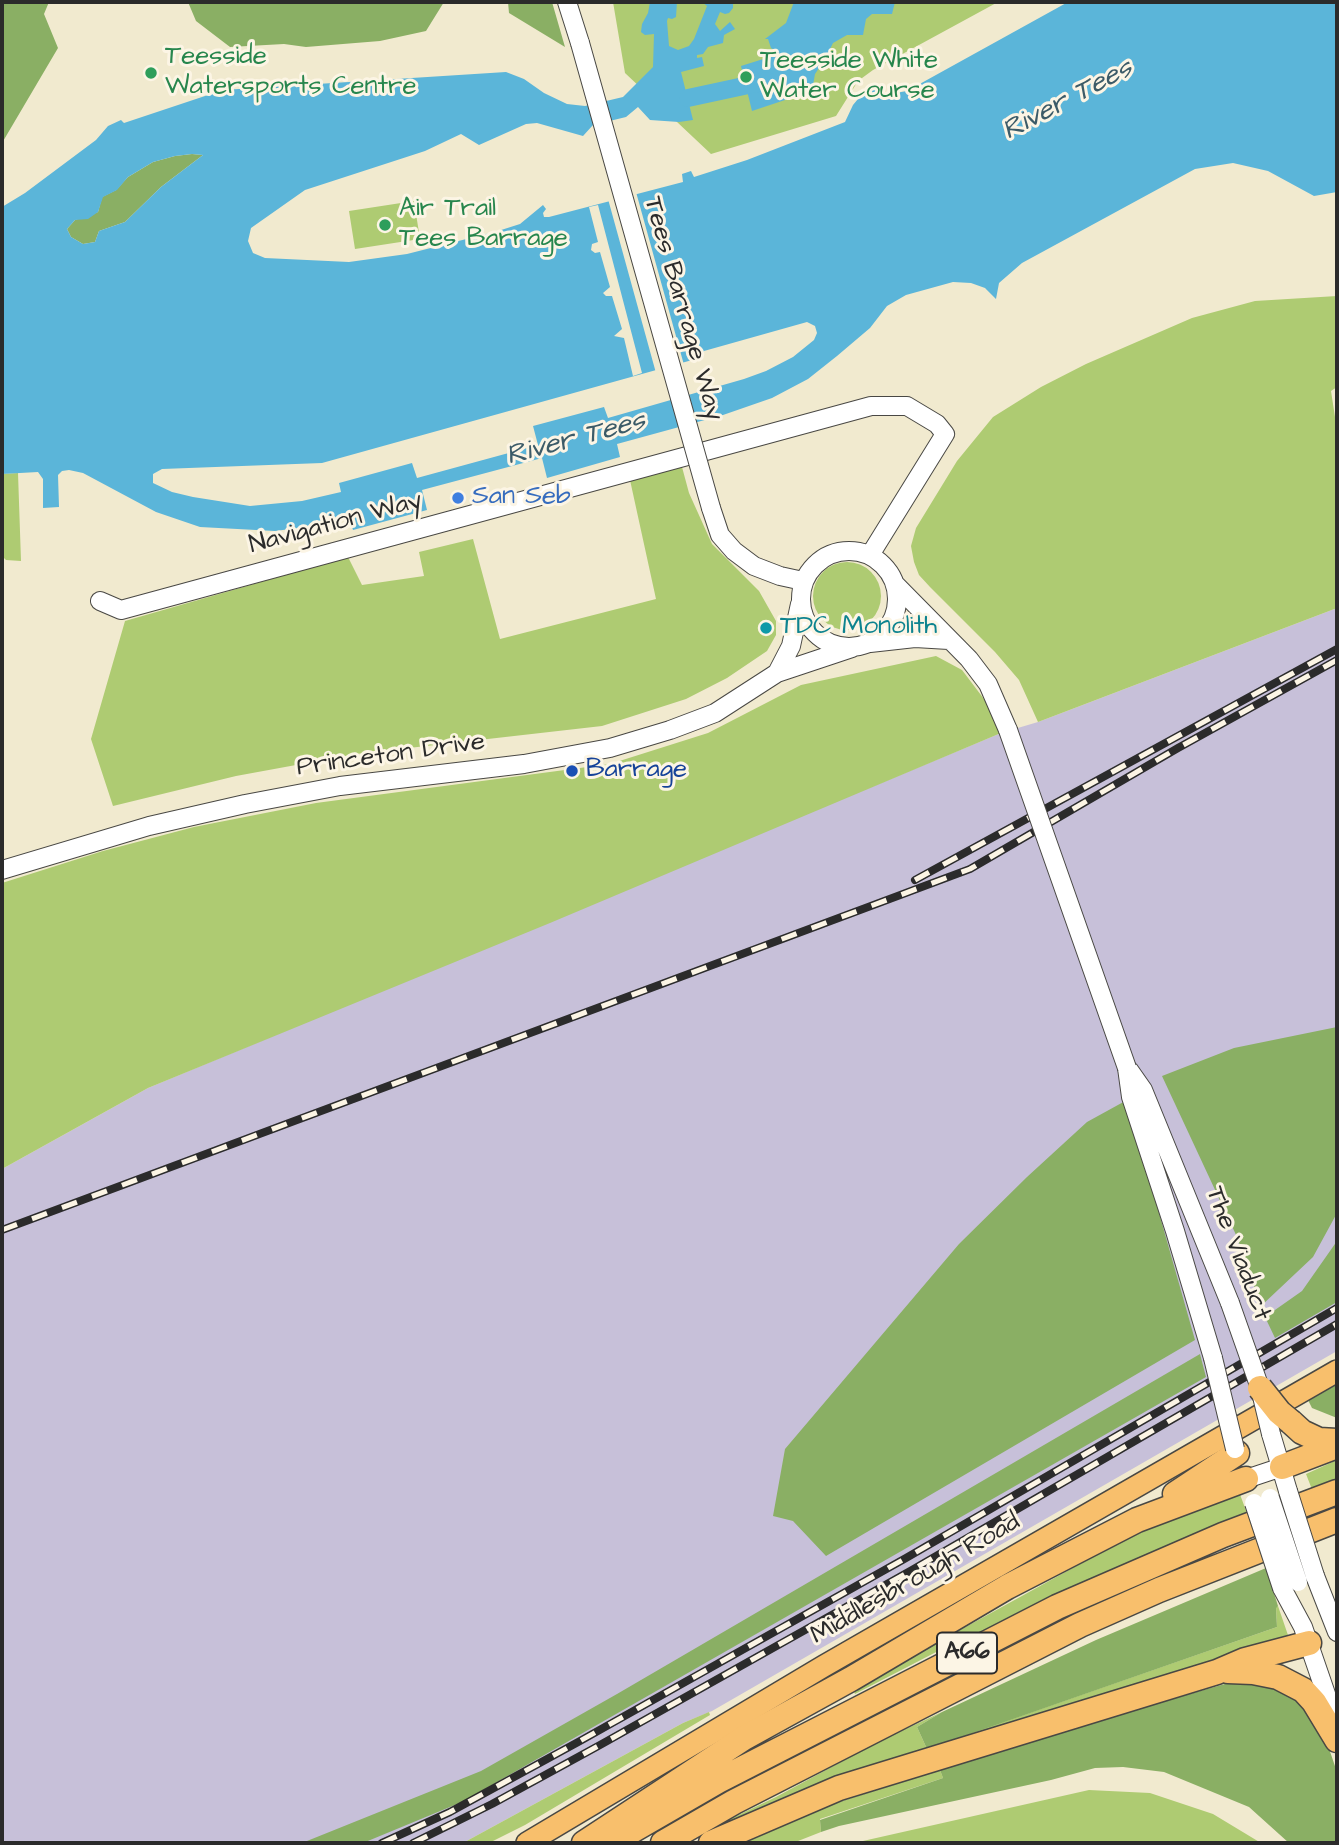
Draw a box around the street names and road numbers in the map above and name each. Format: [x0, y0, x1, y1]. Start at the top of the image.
street label: Tees Barrage Way [635, 194, 729, 424]
street label: Navigation Way [246, 486, 426, 562]
street label: Princeton Drive [295, 727, 487, 785]
street label: The Viaduct [1197, 1183, 1277, 1325]
street label: Middlesbrough Road [806, 1507, 1026, 1653]
road number: A66 [937, 1632, 997, 1674]

